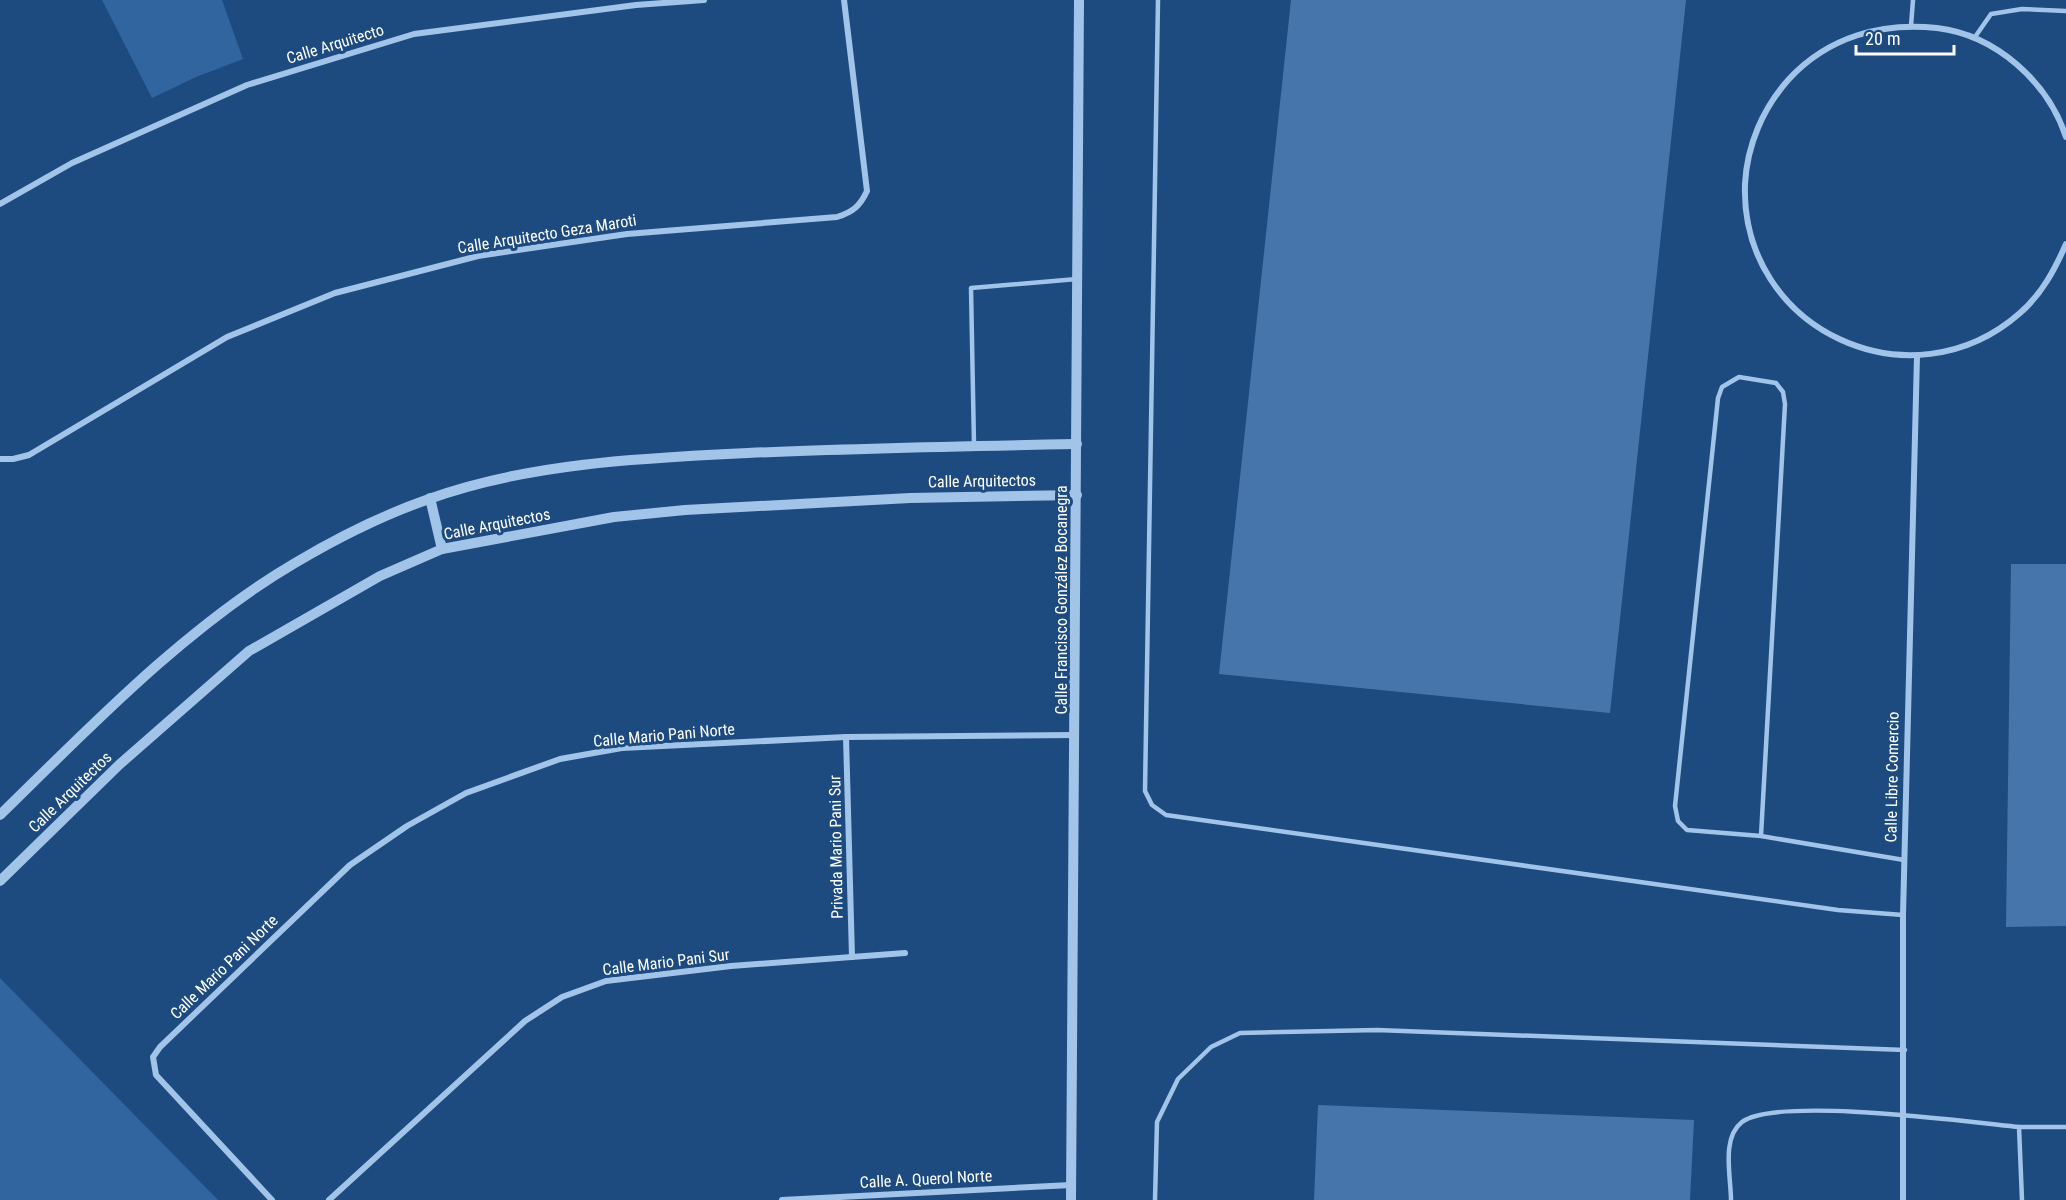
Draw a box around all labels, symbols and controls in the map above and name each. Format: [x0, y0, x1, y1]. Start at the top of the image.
scale bar [1856, 18, 1954, 56]
street label: Calle Arquitecto [284, 20, 386, 68]
text: 20 m [1865, 28, 1900, 49]
street label: Calle Arquitecto Geza Maroti [456, 210, 638, 258]
street label: Calle Arquitectos [928, 471, 1036, 491]
street label: Calle Francisco González Bocanegra [1052, 485, 1071, 715]
street label: Calle Arquitectos [442, 504, 552, 544]
street label: Calle Libre Comercio [1881, 711, 1903, 843]
street label: Calle Mario Pani Norte [592, 719, 736, 751]
street label: Calle Arquitectos [25, 748, 115, 836]
street label: Privada Mario Pani Sur [825, 775, 847, 919]
street label: Calle Mario Pani Norte [166, 911, 282, 1023]
street label: Calle Mario Pani Sur [601, 945, 731, 979]
street label: Calle A. Querol Norte [859, 1166, 993, 1192]

